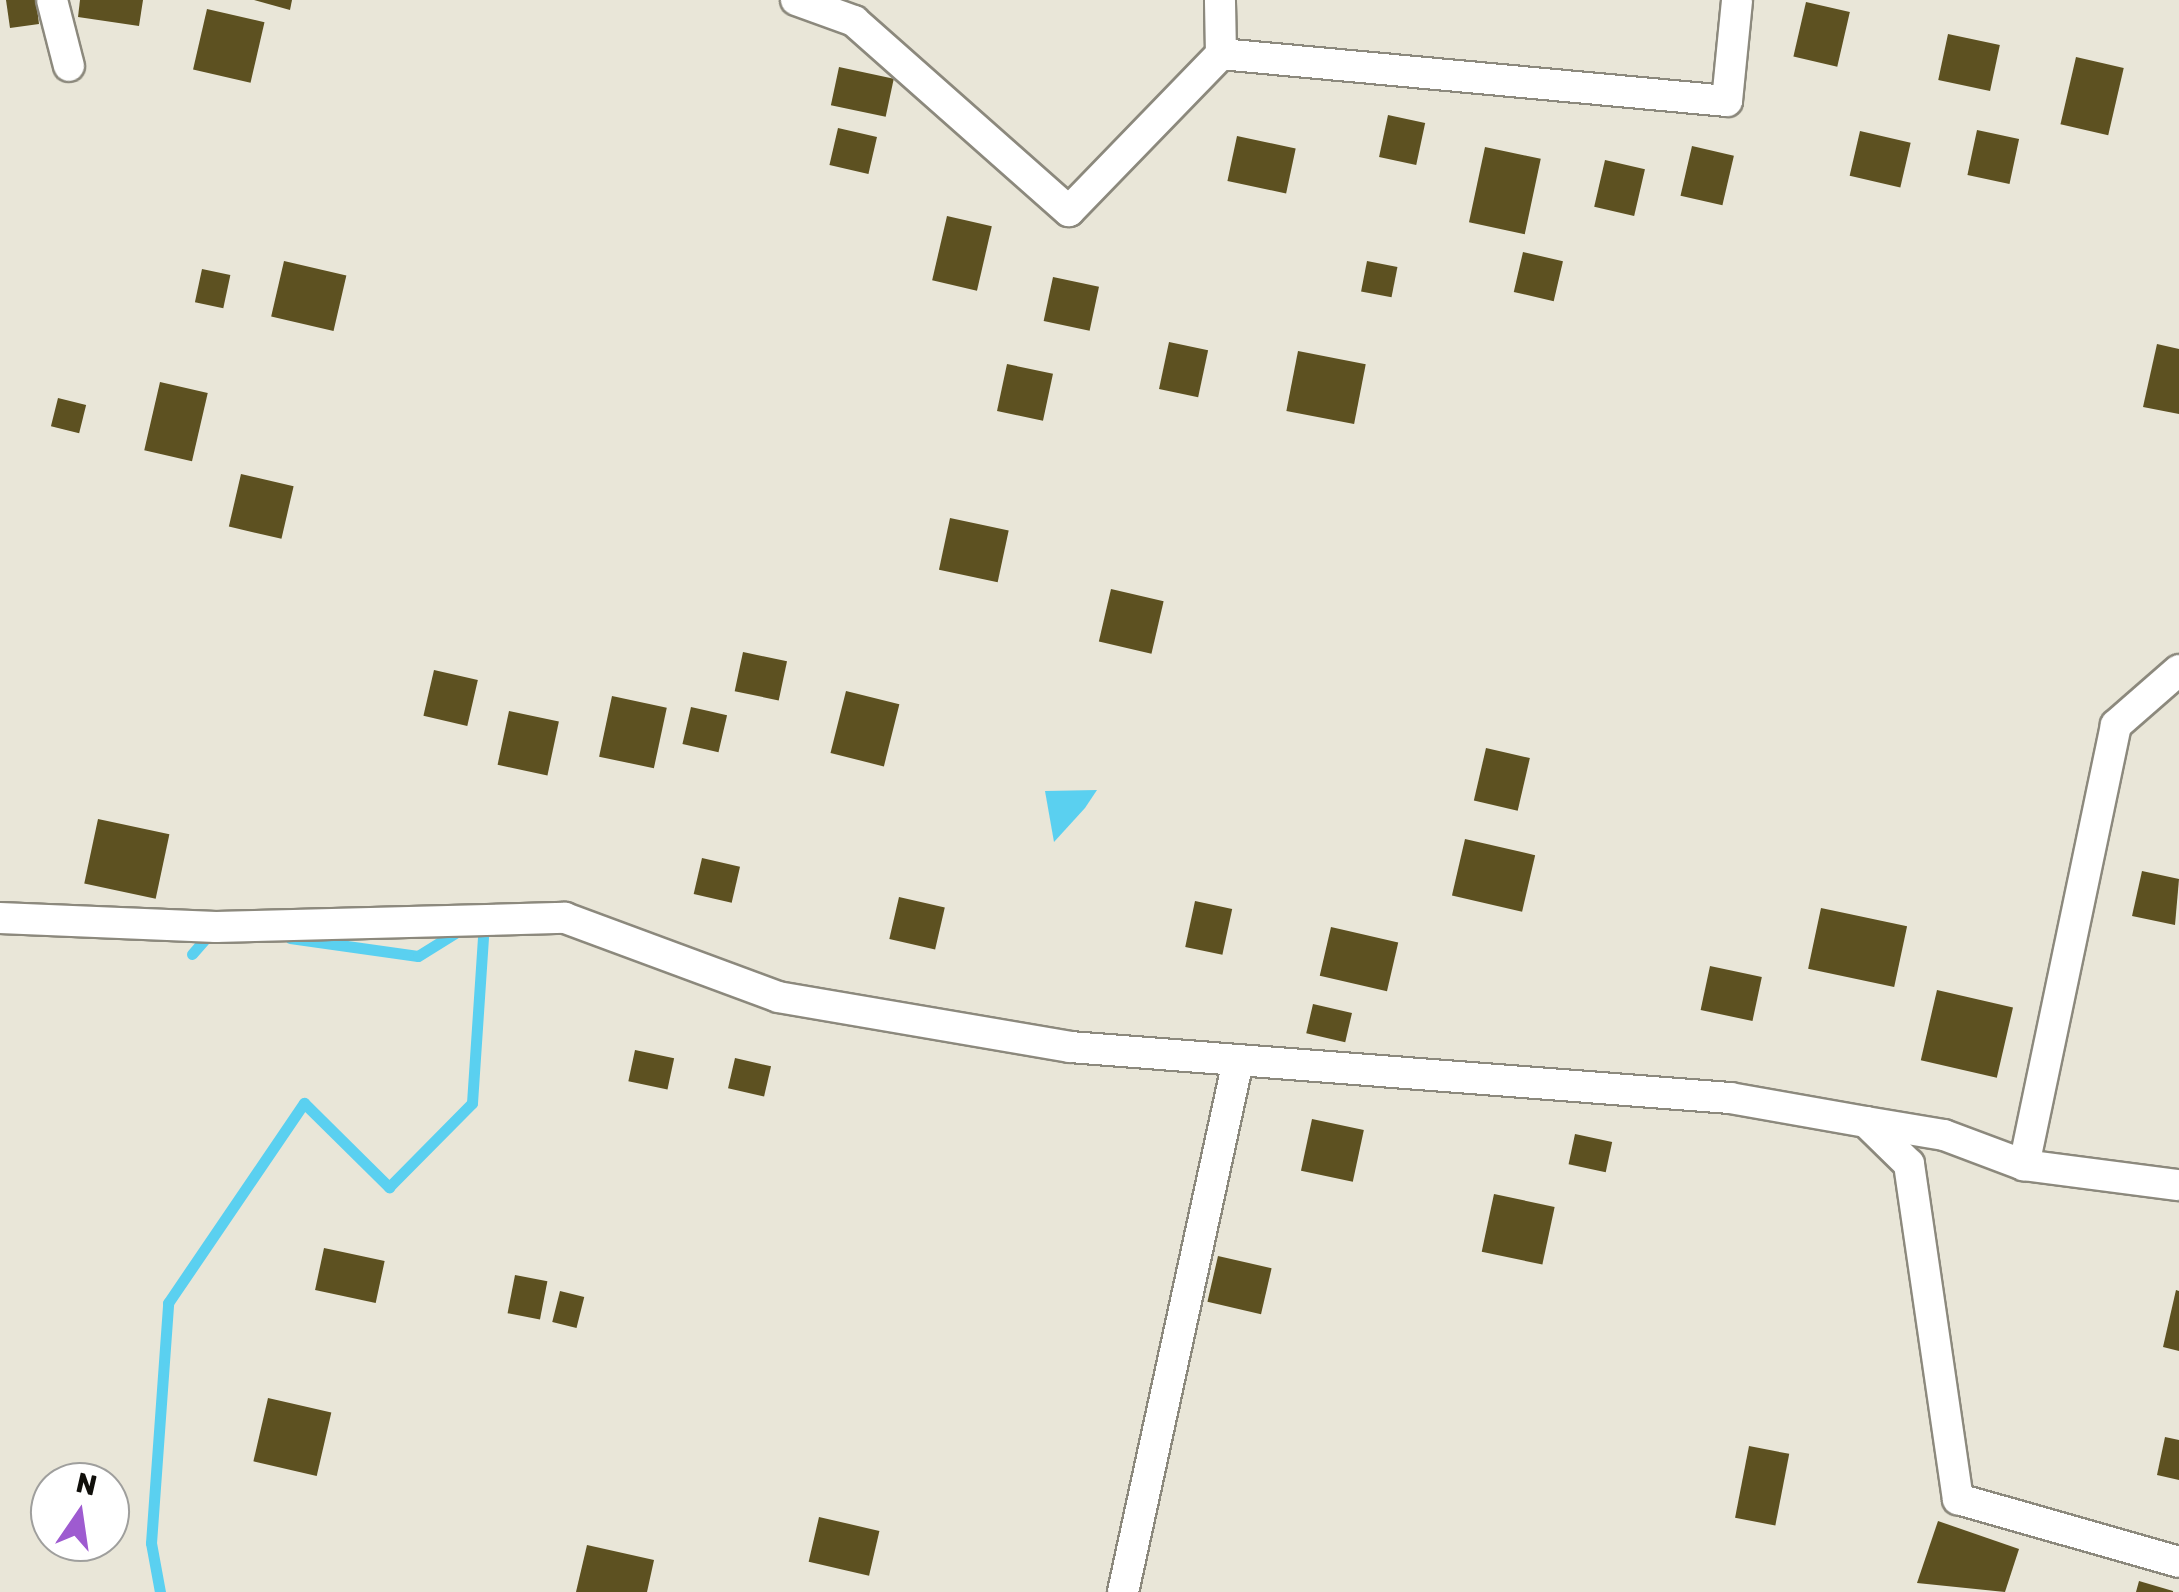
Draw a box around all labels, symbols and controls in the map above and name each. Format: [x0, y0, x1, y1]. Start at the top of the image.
north arrow [30, 1462, 130, 1562]
text: N [73, 1466, 100, 1503]

